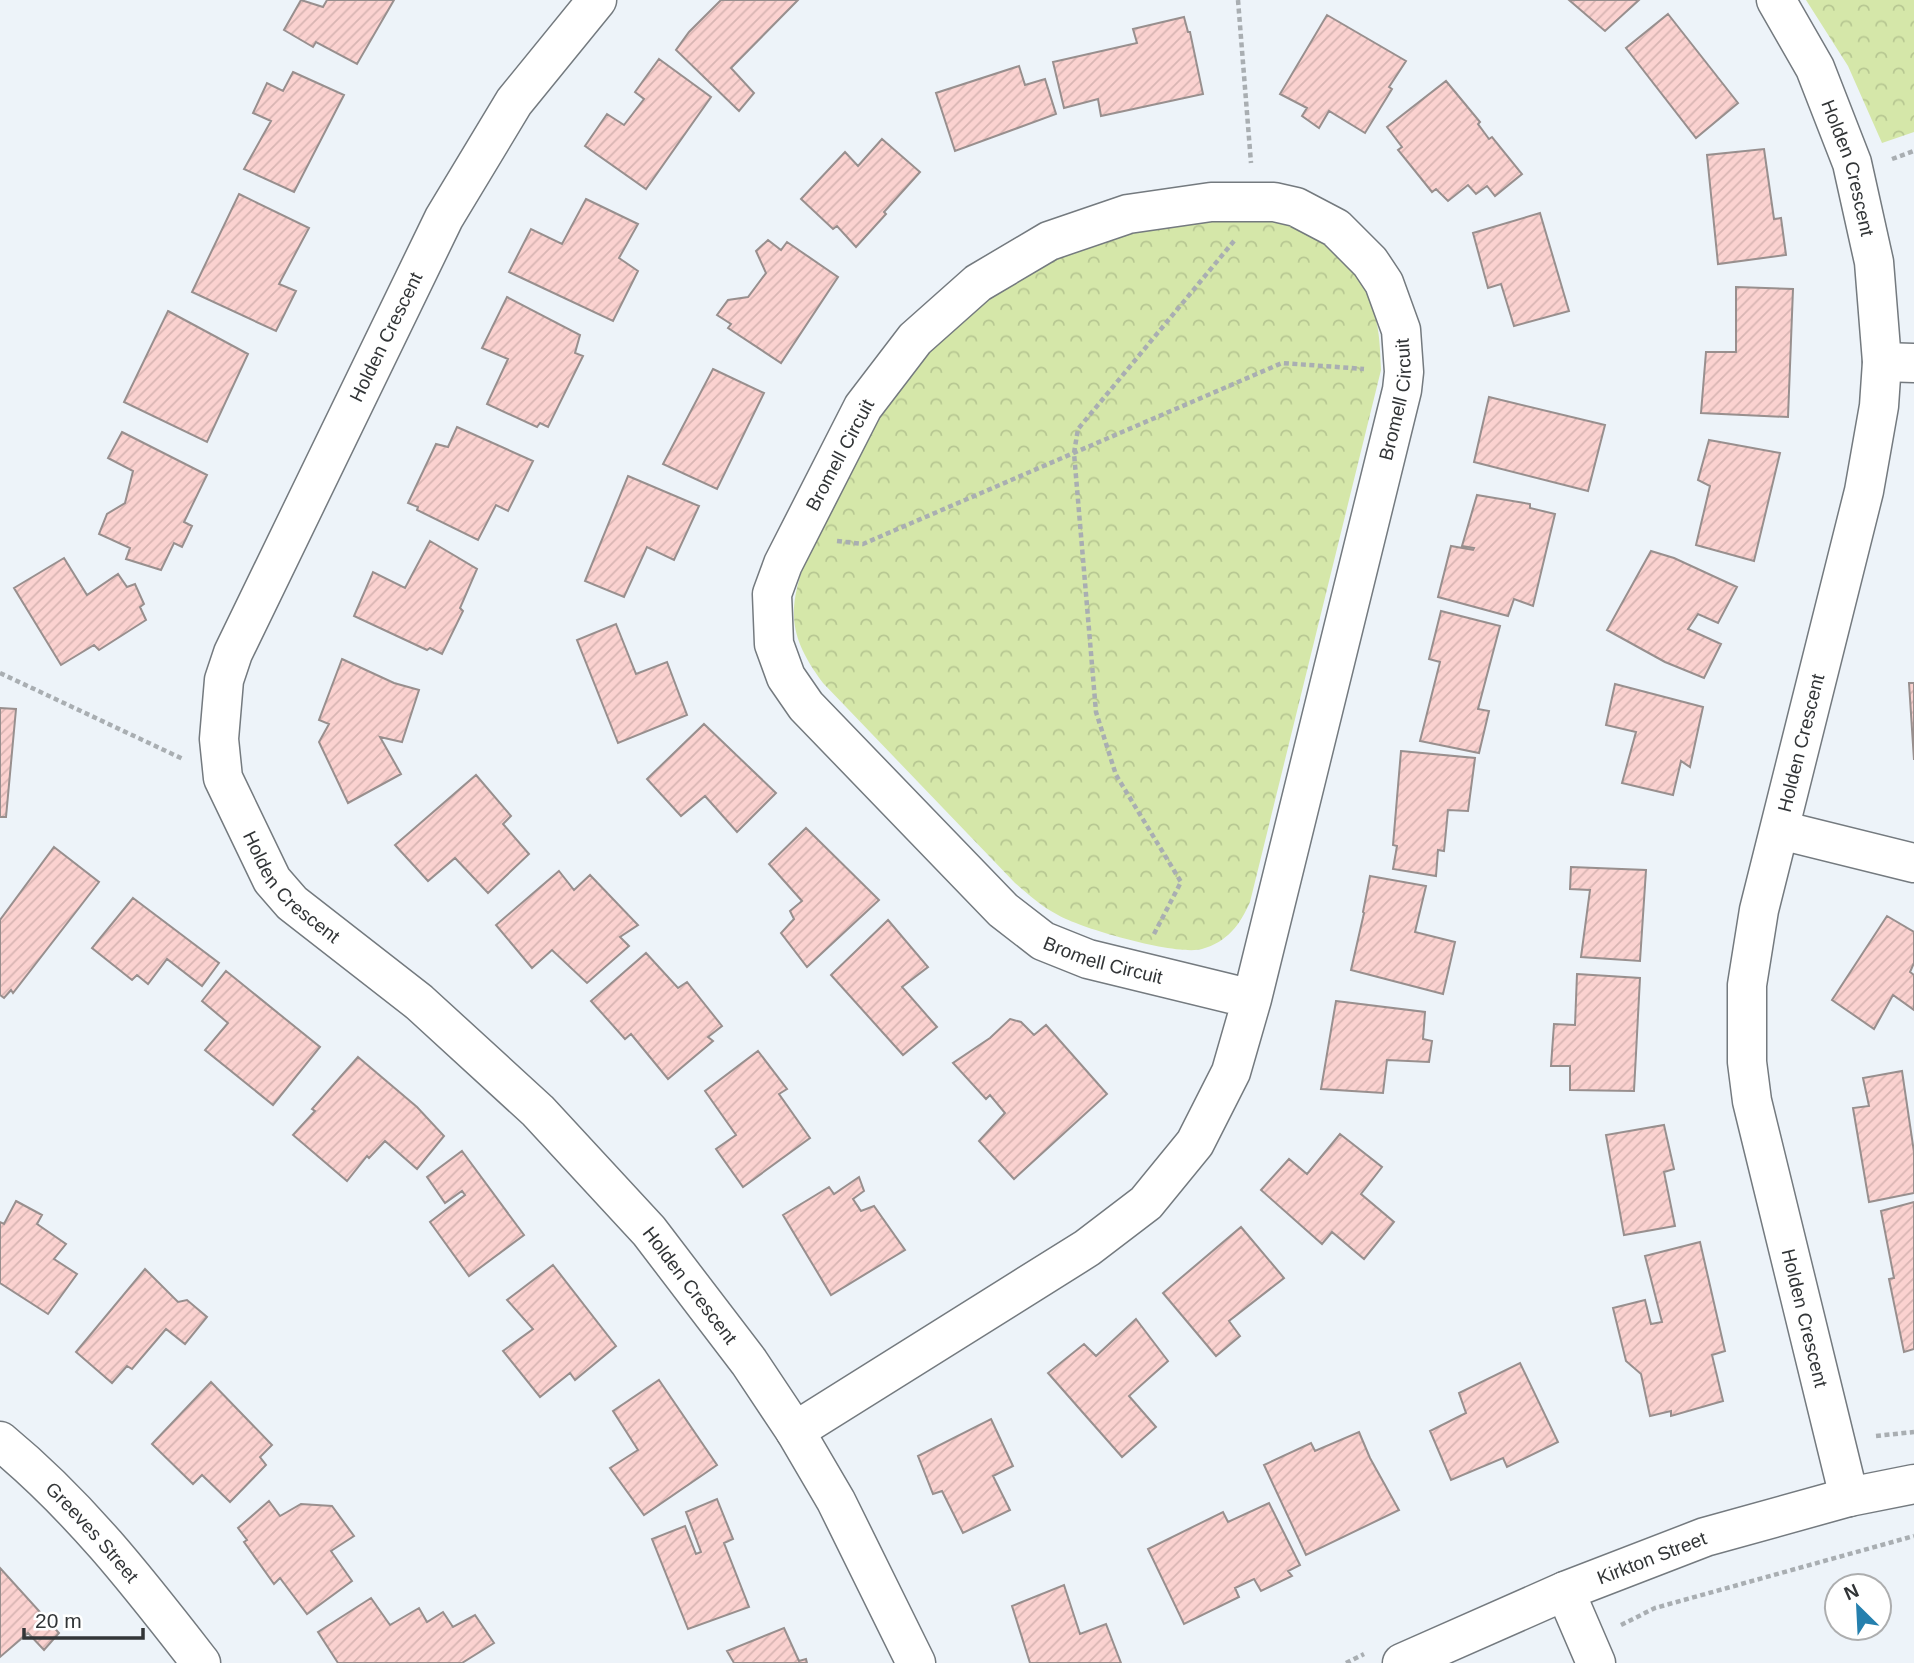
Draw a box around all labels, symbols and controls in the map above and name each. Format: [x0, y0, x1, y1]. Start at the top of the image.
street label: Holden Crescent [1818, 97, 1879, 239]
street label: Holden Crescent [346, 268, 427, 405]
street label: Bromell Circuit [1375, 337, 1415, 462]
street label: Bromell Circuit [802, 395, 879, 514]
street label: Holden Crescent [1774, 671, 1828, 814]
street label: Holden Crescent [239, 827, 345, 947]
street label: Bromell Circuit [1040, 932, 1166, 988]
street label: Holden Crescent [639, 1223, 742, 1348]
street label: Holden Crescent [1778, 1247, 1832, 1390]
street label: Greeves Street [42, 1478, 144, 1587]
street label: Kirkton Street [1594, 1527, 1710, 1588]
north arrow [1823, 1572, 1893, 1642]
text: N [1841, 1580, 1862, 1604]
scale bar [24, 1596, 144, 1640]
text: 20 m [35, 1609, 82, 1632]

